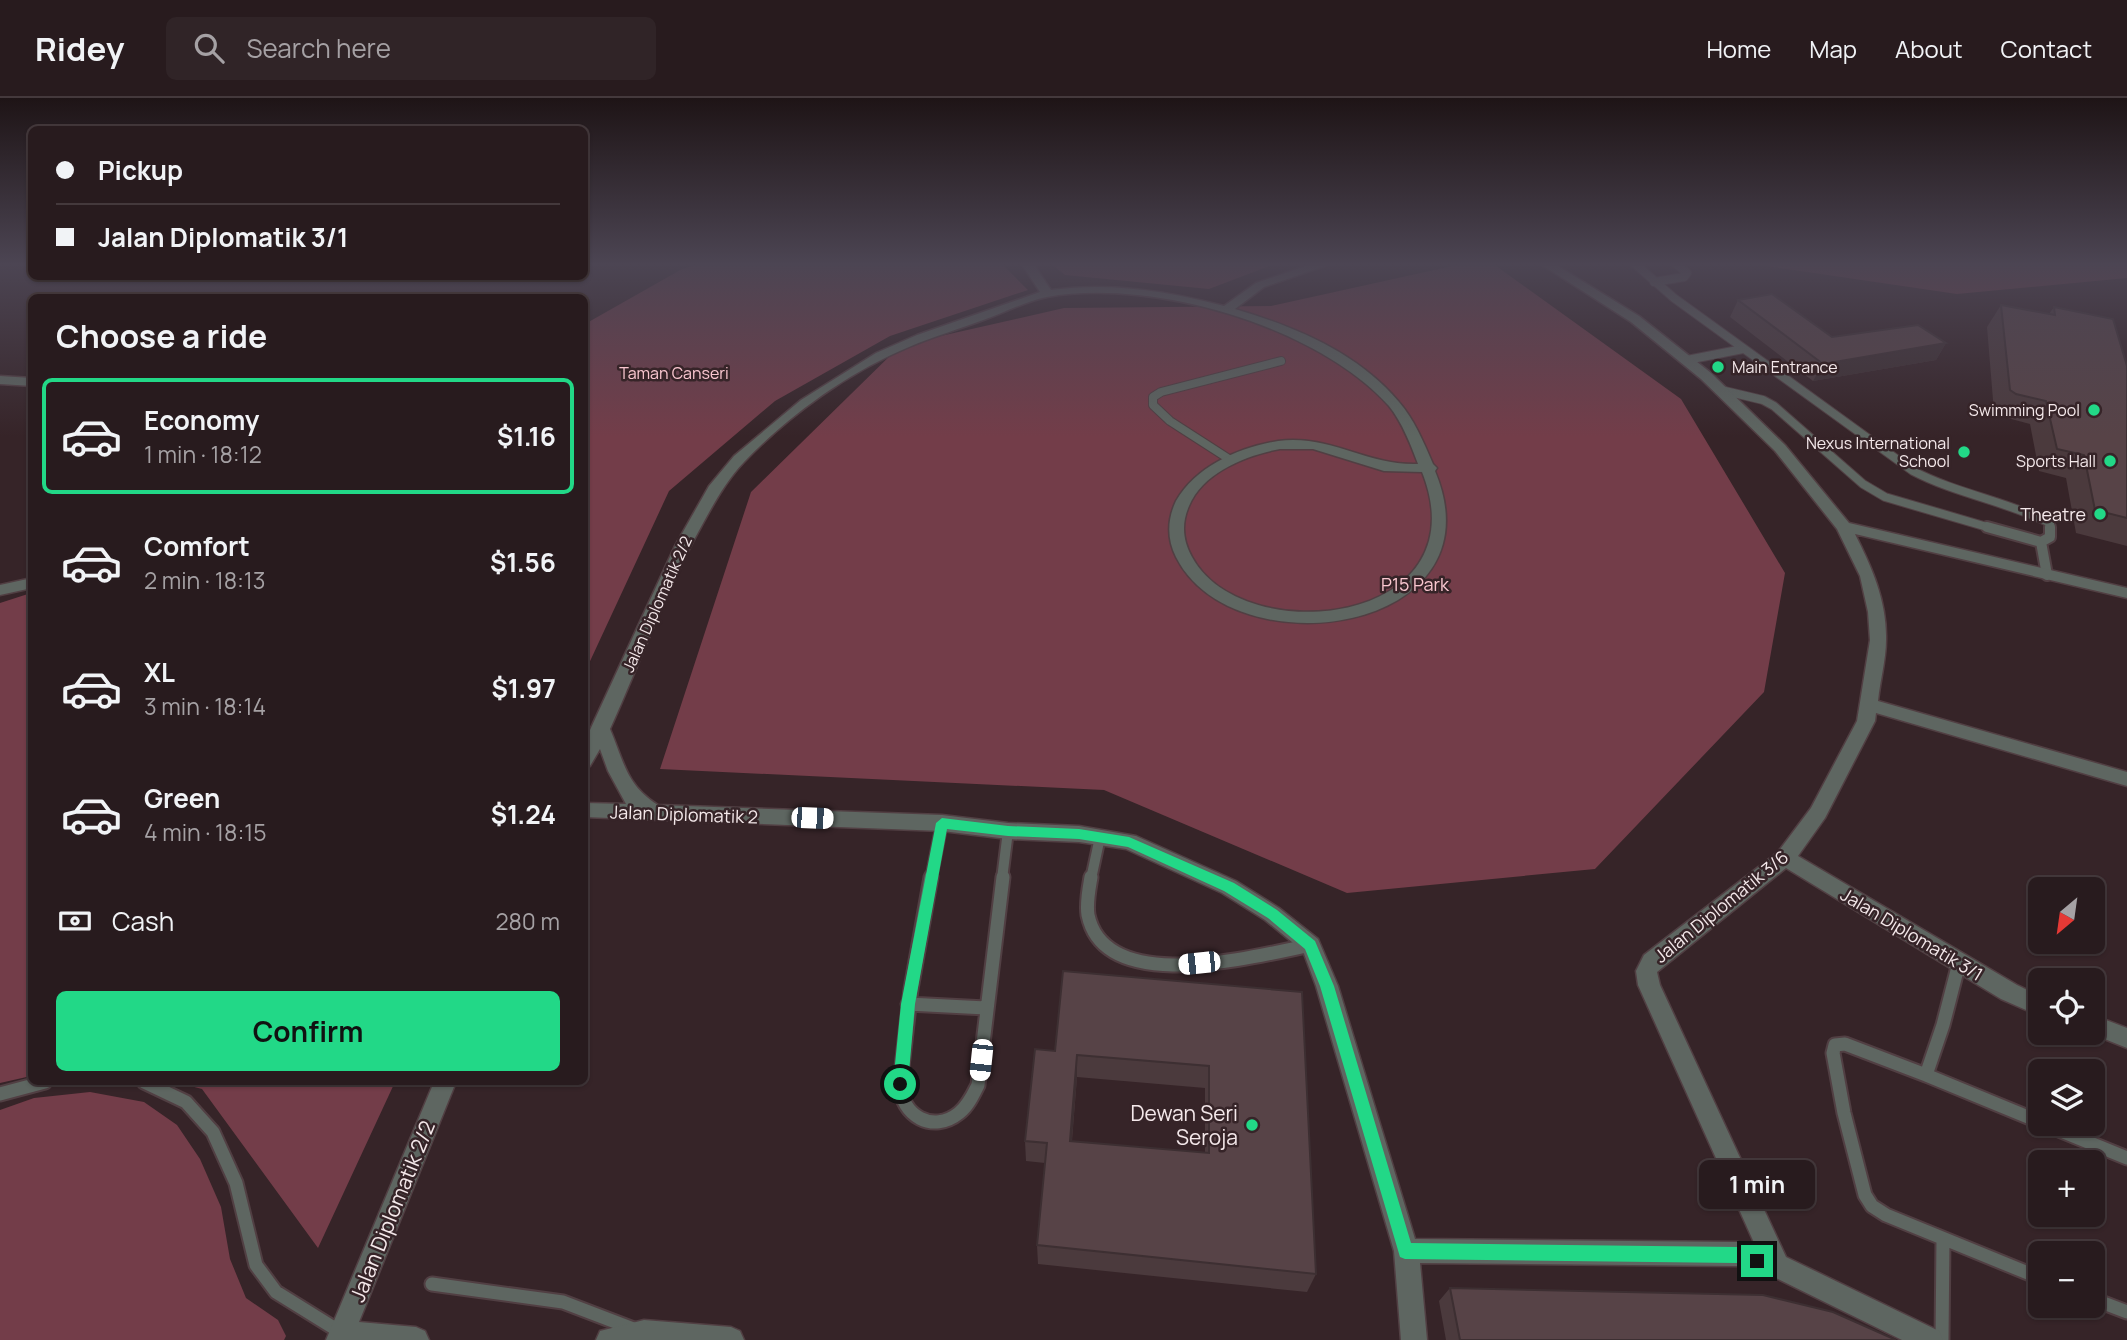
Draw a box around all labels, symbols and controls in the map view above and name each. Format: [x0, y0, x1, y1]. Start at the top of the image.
search box [166, 17, 656, 80]
text: Ridey [35, 26, 124, 71]
icon: search [190, 29, 228, 67]
text: Search here [246, 30, 391, 66]
text: Home [1706, 32, 1771, 65]
text: Map [1809, 32, 1857, 65]
text: About [1895, 32, 1963, 65]
text: Contact [2001, 32, 2092, 65]
text: Pickup [98, 152, 183, 188]
text: Jalan Diplomatik 3/1 [98, 219, 348, 255]
text: Choose a ride [56, 314, 267, 358]
place label: Main Entrance [1732, 356, 1838, 378]
marker: Main Entrance [1710, 359, 1726, 375]
park label: Taman Canseri [619, 362, 729, 384]
place label: Swimming Pool [1969, 399, 2080, 421]
text: Economy [144, 402, 259, 438]
marker: Swimming Pool [2086, 402, 2102, 418]
icon: car [60, 405, 123, 468]
text: $1.16 [497, 418, 556, 454]
place label: Nexus International School [1806, 432, 1950, 472]
text: 1 min · 18:12 [144, 438, 262, 470]
marker: Nexus International School [1956, 444, 1972, 460]
place label: Sports Hall [2016, 450, 2096, 472]
marker: Sports Hall [2102, 453, 2118, 469]
place label: Theatre [2020, 502, 2086, 526]
marker: Theatre [2092, 506, 2108, 522]
text: Comfort [144, 528, 250, 564]
icon: car [60, 531, 123, 594]
street label: Jalan Diplomatik 2/2 [617, 532, 697, 676]
text: $1.56 [490, 544, 556, 580]
text: 2 min · 18:13 [144, 564, 266, 596]
park label: P15 Park [1381, 572, 1450, 596]
text: XL [144, 654, 175, 690]
icon: car [60, 657, 123, 720]
text: $1.97 [491, 670, 556, 706]
text: 3 min · 18:14 [144, 690, 266, 722]
text: Green [144, 780, 220, 816]
icon: car [60, 783, 123, 846]
text: $1.24 [491, 796, 556, 832]
street label: Jalan Diplomatik 2 [610, 799, 758, 829]
car [791, 807, 834, 829]
text: 4 min · 18:15 [144, 816, 267, 848]
street label: Jalan Diplomatik 3/6 [1649, 844, 1793, 968]
north arrow [2028, 877, 2105, 954]
map controls [2028, 877, 2105, 1318]
street label: Jalan Diplomatik 3/1 [1836, 882, 1988, 986]
icon: cash [56, 902, 94, 940]
text: Cash [112, 903, 174, 939]
text: 280 m [495, 905, 560, 937]
car [1178, 950, 1221, 976]
button: locate [2028, 968, 2105, 1045]
button: Confirm [56, 991, 560, 1071]
car [969, 1038, 994, 1082]
button: layers [2028, 1059, 2105, 1136]
route start [884, 1068, 916, 1100]
place label: Dewan Seri Seroja [1131, 1099, 1238, 1151]
street label: Jalan Diplomatik 2/2 [343, 1116, 441, 1306]
marker: Dewan Seri Seroja [1244, 1117, 1260, 1133]
button: + [2028, 1150, 2105, 1227]
callout: 1 min [1699, 1160, 1815, 1208]
text: 1 min [1729, 1168, 1785, 1200]
button: − [2028, 1241, 2105, 1318]
route end [1741, 1245, 1773, 1277]

